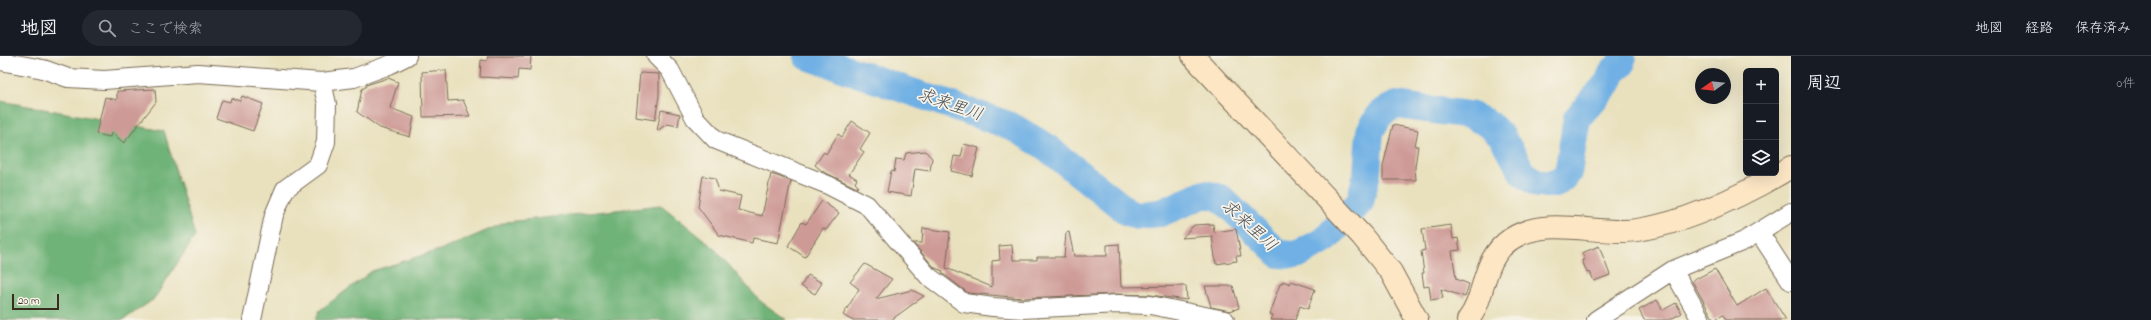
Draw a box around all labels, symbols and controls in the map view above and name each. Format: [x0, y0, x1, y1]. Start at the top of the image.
search box [82, 10, 362, 46]
text: 地図 [20, 16, 58, 43]
icon: search [96, 17, 118, 39]
text: ここで検索 [128, 18, 203, 40]
text: 地図 [1975, 18, 2003, 39]
text: 経路 [2025, 18, 2053, 39]
text: 保存済み [2075, 18, 2131, 39]
north arrow [1695, 68, 1731, 104]
map controls [1743, 68, 1779, 176]
button: + [1743, 68, 1779, 104]
text: 周辺 [1807, 71, 1841, 96]
text: 0件 [2116, 74, 2135, 93]
water label: 求来里川 [914, 82, 986, 128]
button: − [1743, 104, 1779, 140]
button: layers [1743, 140, 1779, 176]
water label: 求来里川 [1215, 194, 1283, 258]
scale bar [12, 292, 59, 311]
text: 20 m [18, 293, 40, 309]

